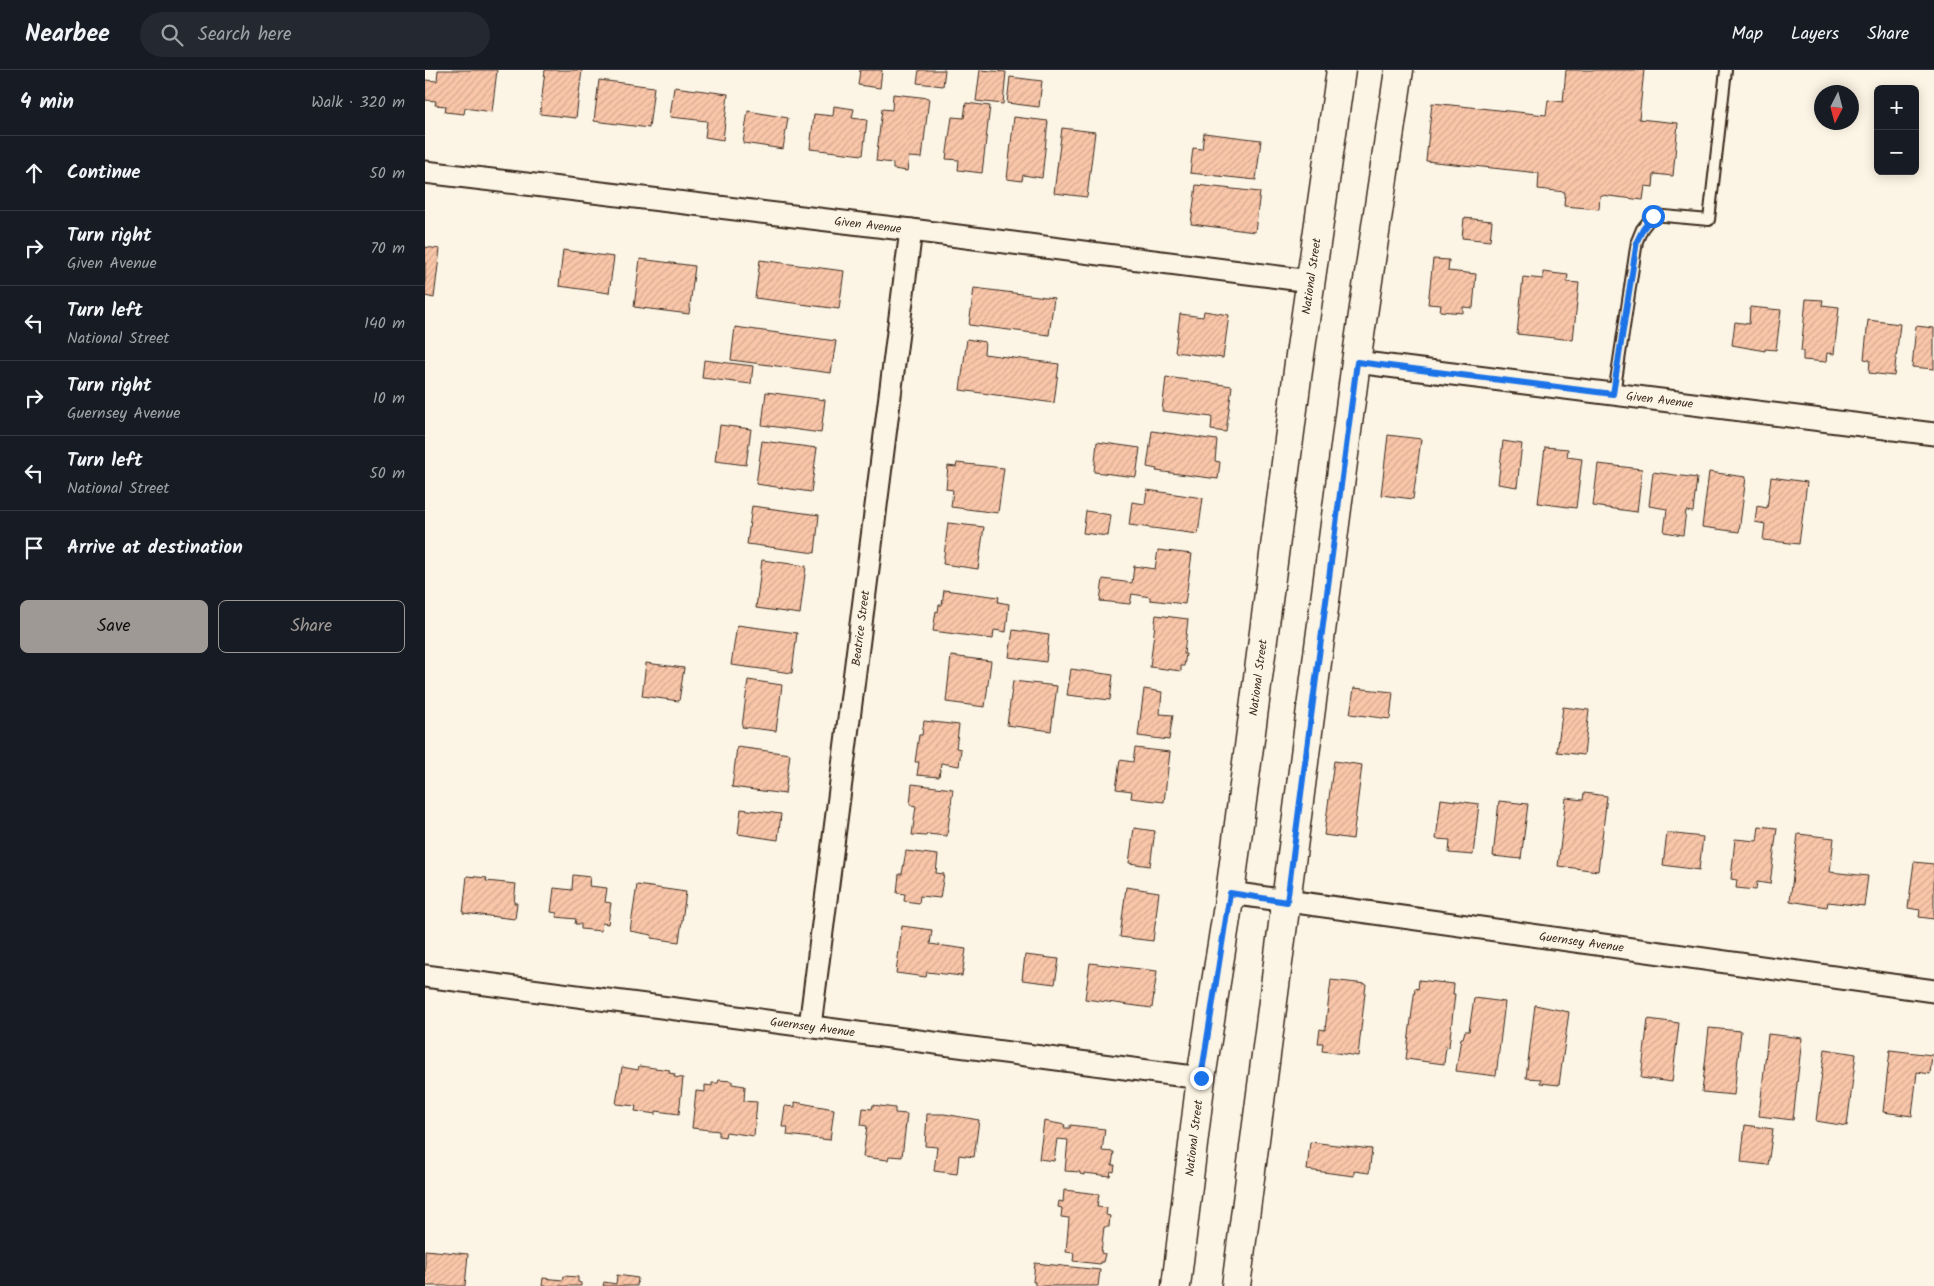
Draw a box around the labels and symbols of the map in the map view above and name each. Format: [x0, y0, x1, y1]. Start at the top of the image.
north arrow [1814, 85, 1859, 130]
route start [1642, 205, 1665, 228]
street label: Given Avenue [833, 212, 903, 239]
street label: National Street [1297, 236, 1327, 316]
street label: Given Avenue [1625, 387, 1695, 414]
street label: Beatrice Street [847, 589, 875, 667]
street label: National Street [1244, 638, 1273, 717]
street label: Guernsey Avenue [1538, 927, 1626, 958]
street label: Guernsey Avenue [769, 1012, 857, 1043]
route end [1190, 1067, 1213, 1090]
street label: National Street [1180, 1098, 1208, 1177]

